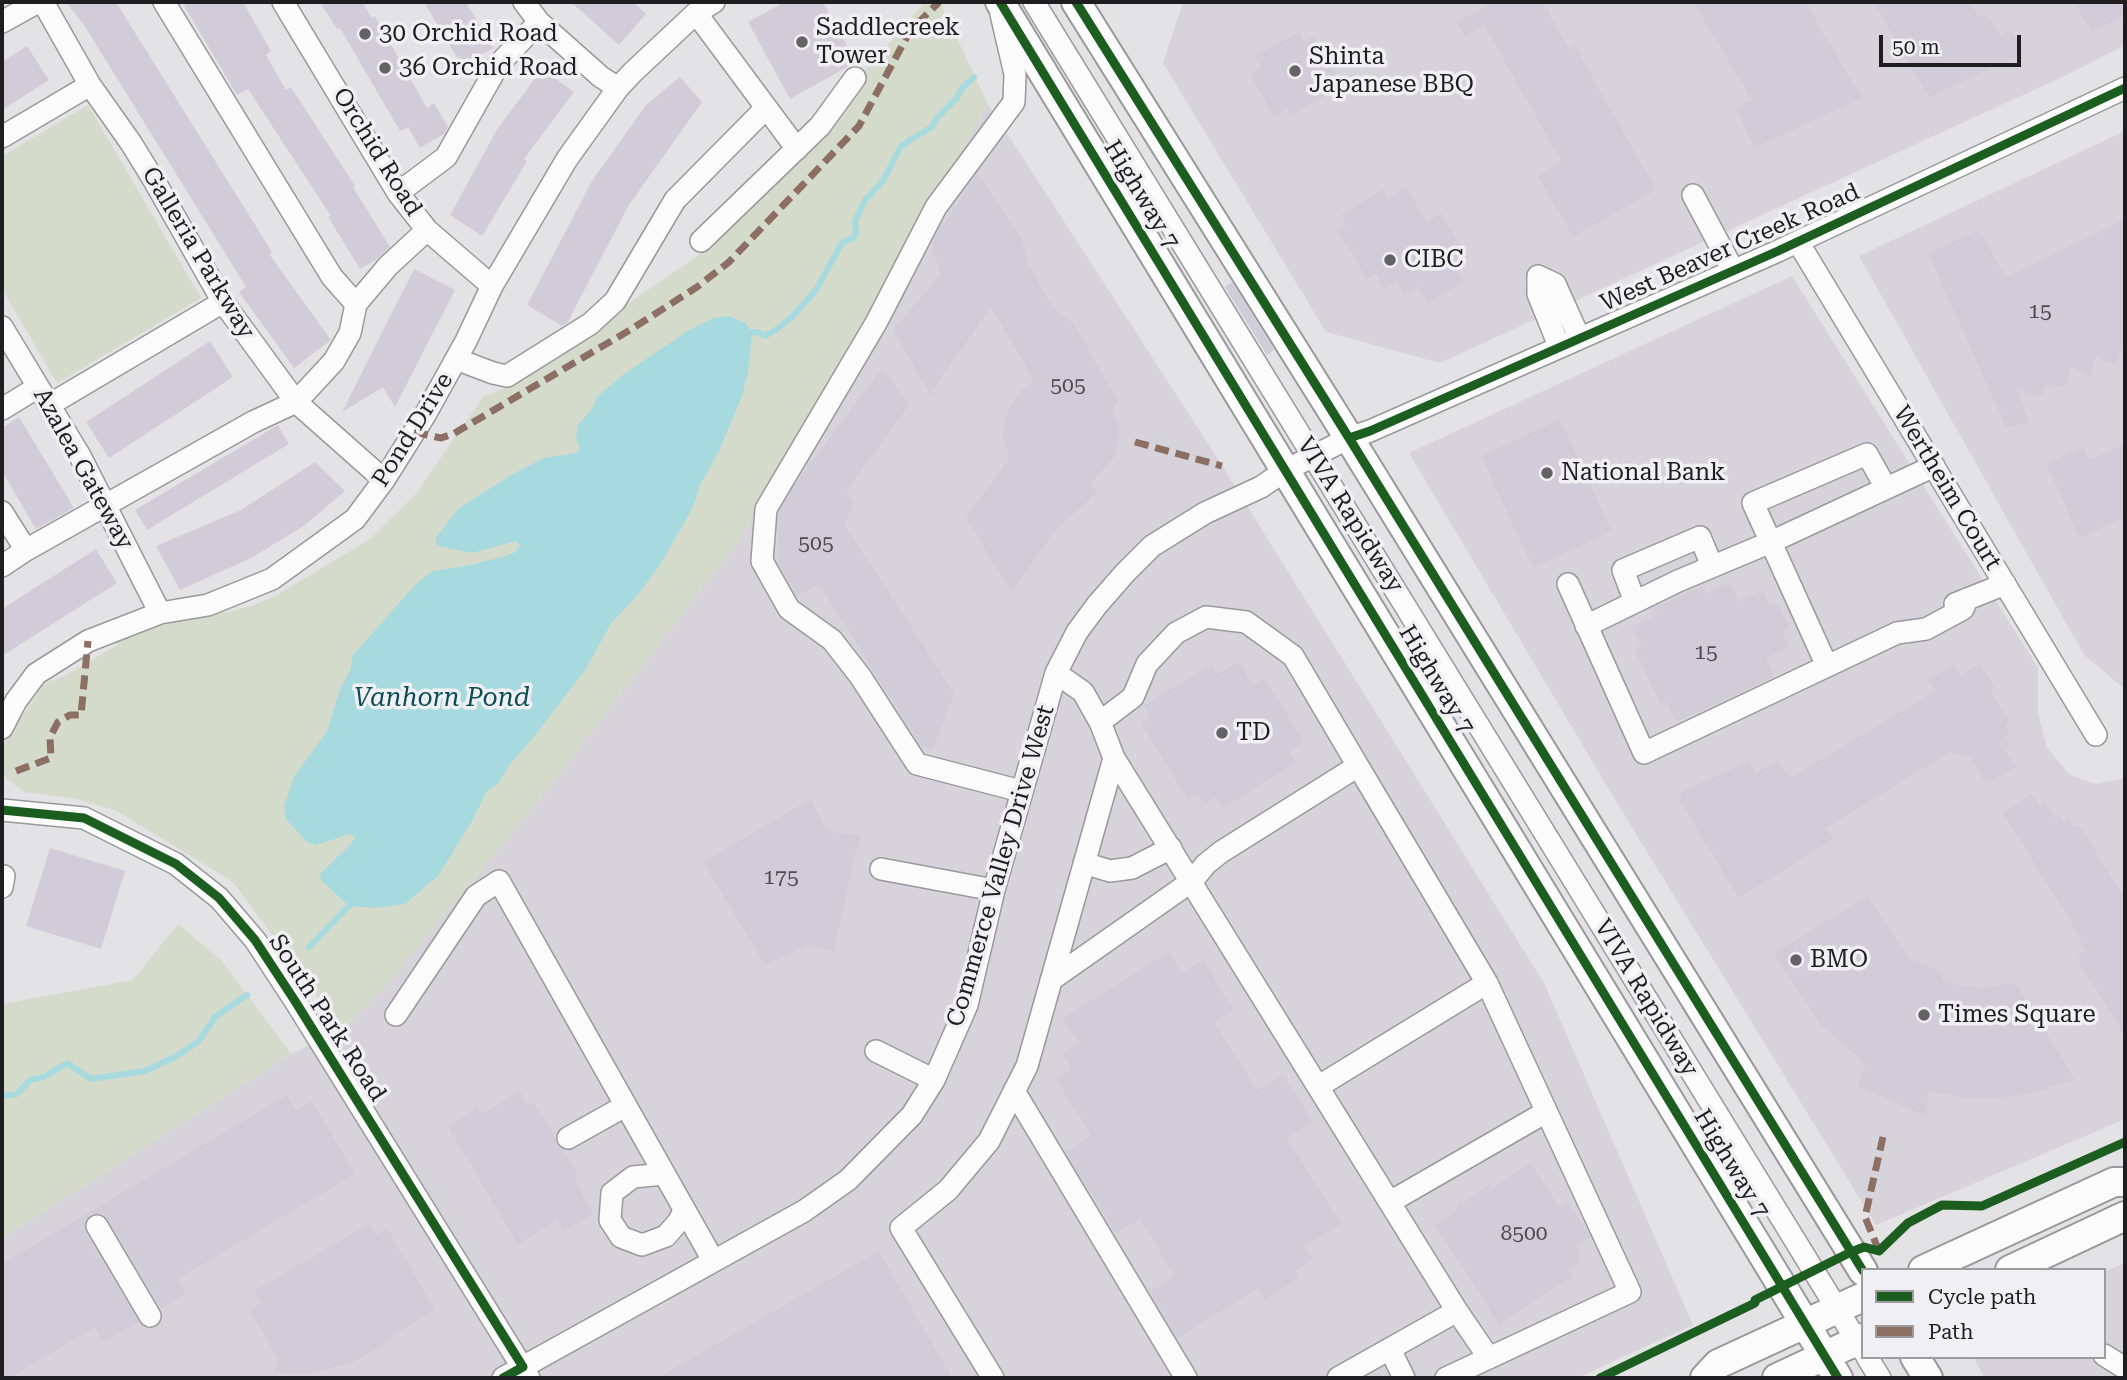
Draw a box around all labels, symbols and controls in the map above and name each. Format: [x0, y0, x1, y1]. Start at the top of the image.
place label: Saddlecreek Tower [816, 14, 960, 70]
place label: 30 Orchid Road [379, 20, 558, 48]
scale bar [1882, 21, 2024, 65]
marker: 30 Orchid Road [357, 26, 373, 42]
marker: Saddlecreek Tower [794, 34, 810, 50]
text: 50 m [1892, 35, 1940, 59]
place label: Shinta Japanese BBQ [1309, 43, 1474, 99]
place label: 36 Orchid Road [399, 54, 578, 82]
marker: 36 Orchid Road [377, 60, 393, 76]
marker: Shinta Japanese BBQ [1287, 63, 1303, 79]
street label: Orchid Road [326, 83, 428, 221]
street label: Highway 7 [1097, 135, 1185, 255]
street label: Galleria Parkway [135, 162, 261, 344]
street label: West Beaver Creek Road [1596, 178, 1864, 318]
place label: CIBC [1404, 246, 1463, 274]
marker: CIBC [1382, 252, 1398, 268]
house number: 15 [2028, 299, 2052, 325]
street label: Pond Drive [367, 368, 459, 492]
house number: 505 [1050, 373, 1086, 399]
street label: Azalea Gateway [27, 383, 139, 555]
street label: Wertheim Court [1887, 401, 2007, 575]
street label: VIVA Rapidway [1291, 432, 1409, 598]
place label: National Bank [1561, 459, 1725, 487]
marker: National Bank [1539, 465, 1555, 481]
house number: 505 [798, 531, 834, 557]
street label: Highway 7 [1392, 620, 1480, 740]
house number: 15 [1694, 640, 1718, 666]
water label: Vanhorn Pond [354, 682, 530, 714]
street label: Commerce Valley Drive West [941, 702, 1061, 1030]
place label: TD [1236, 719, 1271, 747]
marker: TD [1214, 725, 1230, 741]
house number: 175 [763, 865, 799, 891]
street label: VIVA Rapidway [1588, 914, 1704, 1082]
street label: South Park Road [262, 929, 392, 1107]
place label: BMO [1810, 946, 1868, 974]
marker: BMO [1788, 952, 1804, 968]
place label: Times Square [1938, 1001, 2096, 1029]
marker: Times Square [1916, 1007, 1932, 1023]
street label: Highway 7 [1687, 1104, 1775, 1224]
house number: 8500 [1500, 1221, 1548, 1247]
legend [1861, 1268, 2106, 1359]
text: Cycle path [1928, 1285, 2036, 1309]
text: Path [1928, 1320, 1974, 1344]

